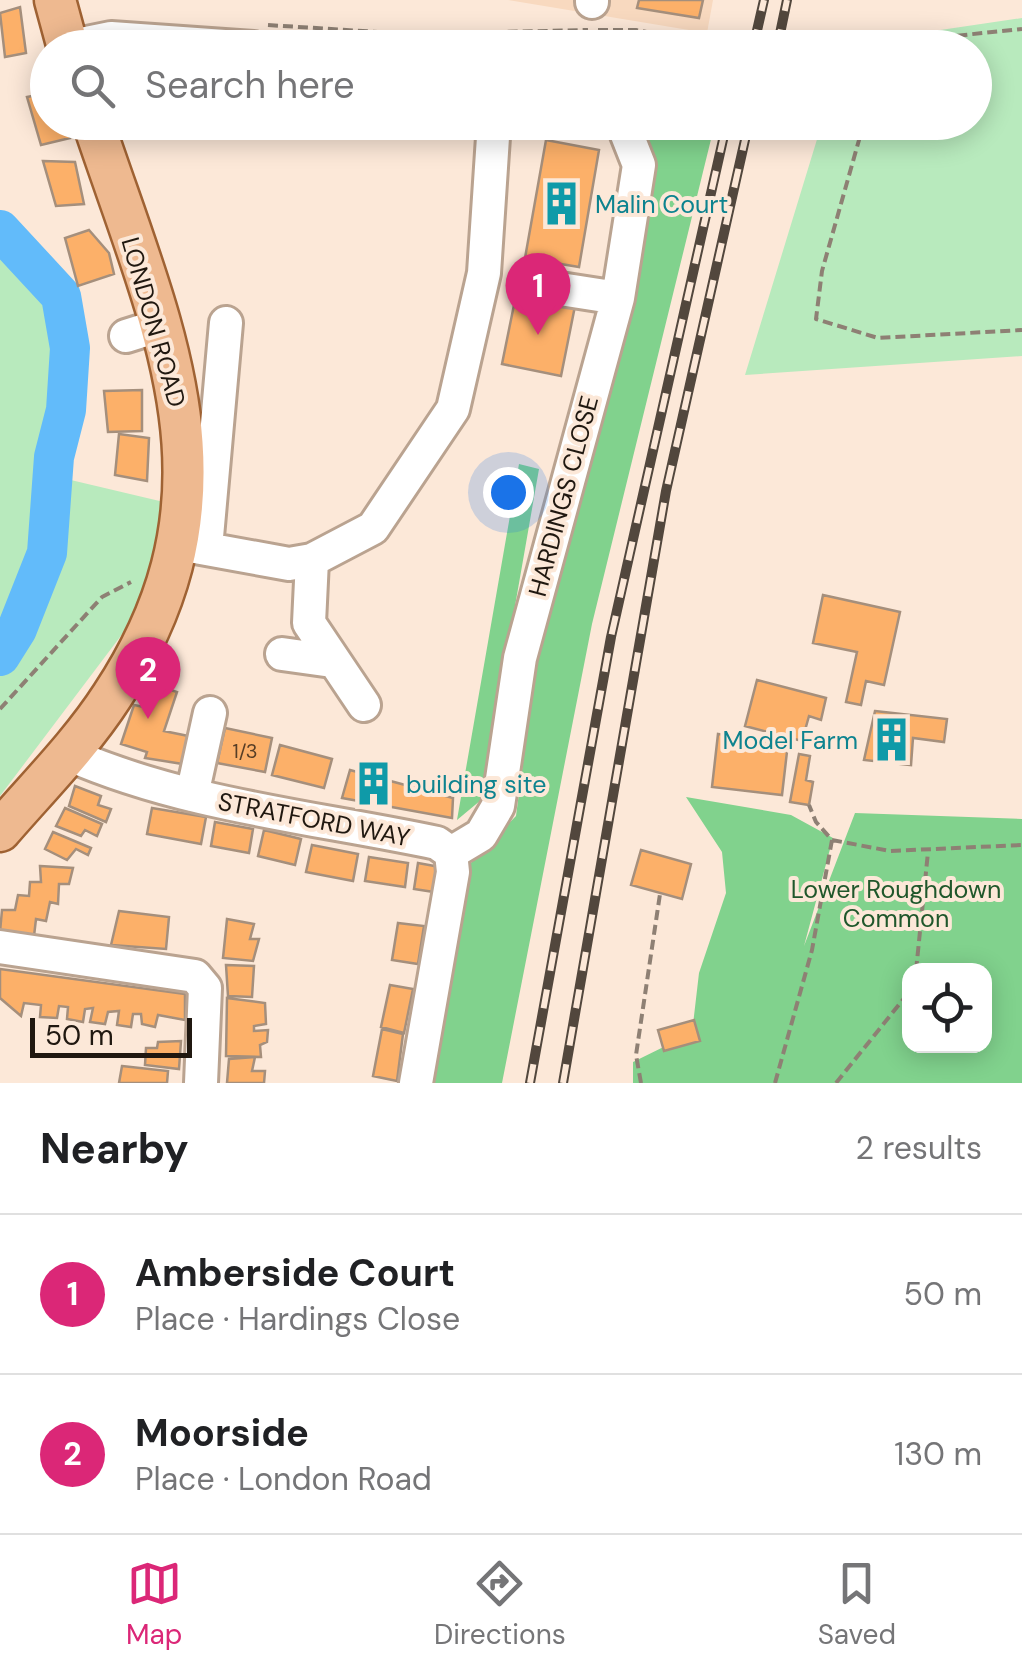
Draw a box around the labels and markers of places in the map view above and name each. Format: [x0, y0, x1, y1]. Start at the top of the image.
building icon: Malin Court [538, 180, 586, 228]
place label: Malin Court [595, 188, 728, 221]
pin: 1 [506, 252, 570, 335]
pin: 2 [116, 636, 180, 719]
building icon: Model Farm [867, 716, 915, 764]
place label: Model Farm [722, 724, 858, 757]
building icon: building site [349, 760, 397, 808]
place label: building site [406, 768, 546, 801]

